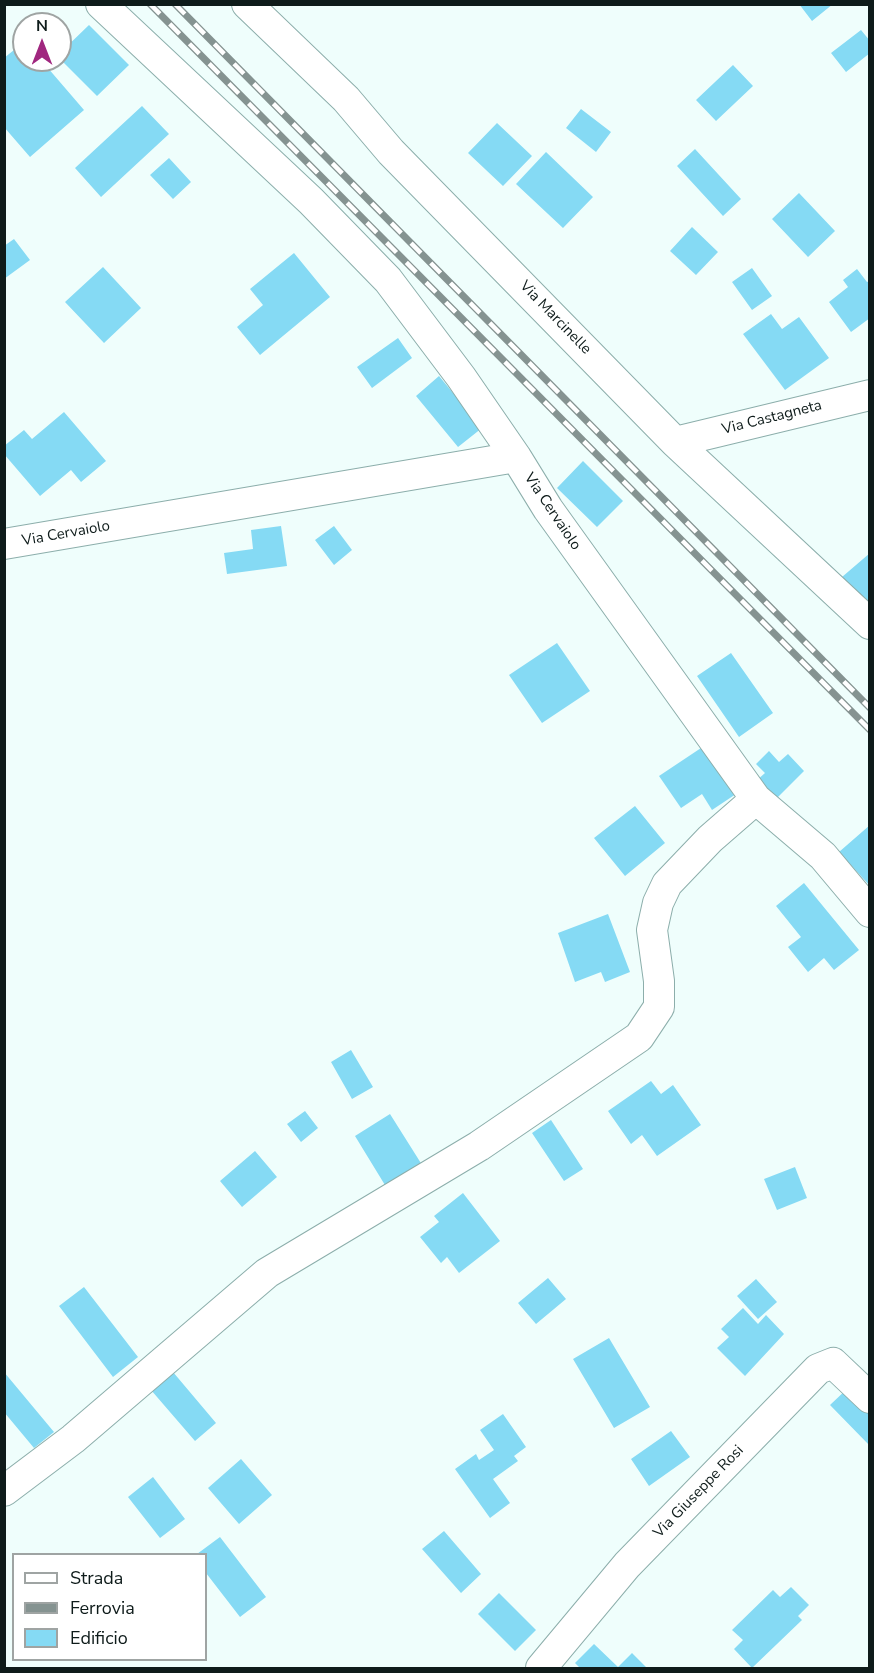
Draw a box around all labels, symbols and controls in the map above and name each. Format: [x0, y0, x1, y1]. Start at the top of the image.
north arrow [12, 12, 72, 72]
text: N [36, 15, 48, 37]
street label: Via Marcinelle [515, 277, 595, 359]
street label: Via Castagneta [720, 397, 824, 439]
street label: Via Cervaiolo [520, 470, 584, 554]
street label: Via Cervaiolo [21, 517, 111, 551]
street label: Via Giuseppe Rosi [650, 1442, 748, 1542]
legend [12, 1553, 207, 1661]
text: Strada [70, 1566, 123, 1590]
text: Ferrovia [70, 1596, 135, 1620]
text: Edificio [70, 1626, 128, 1650]

